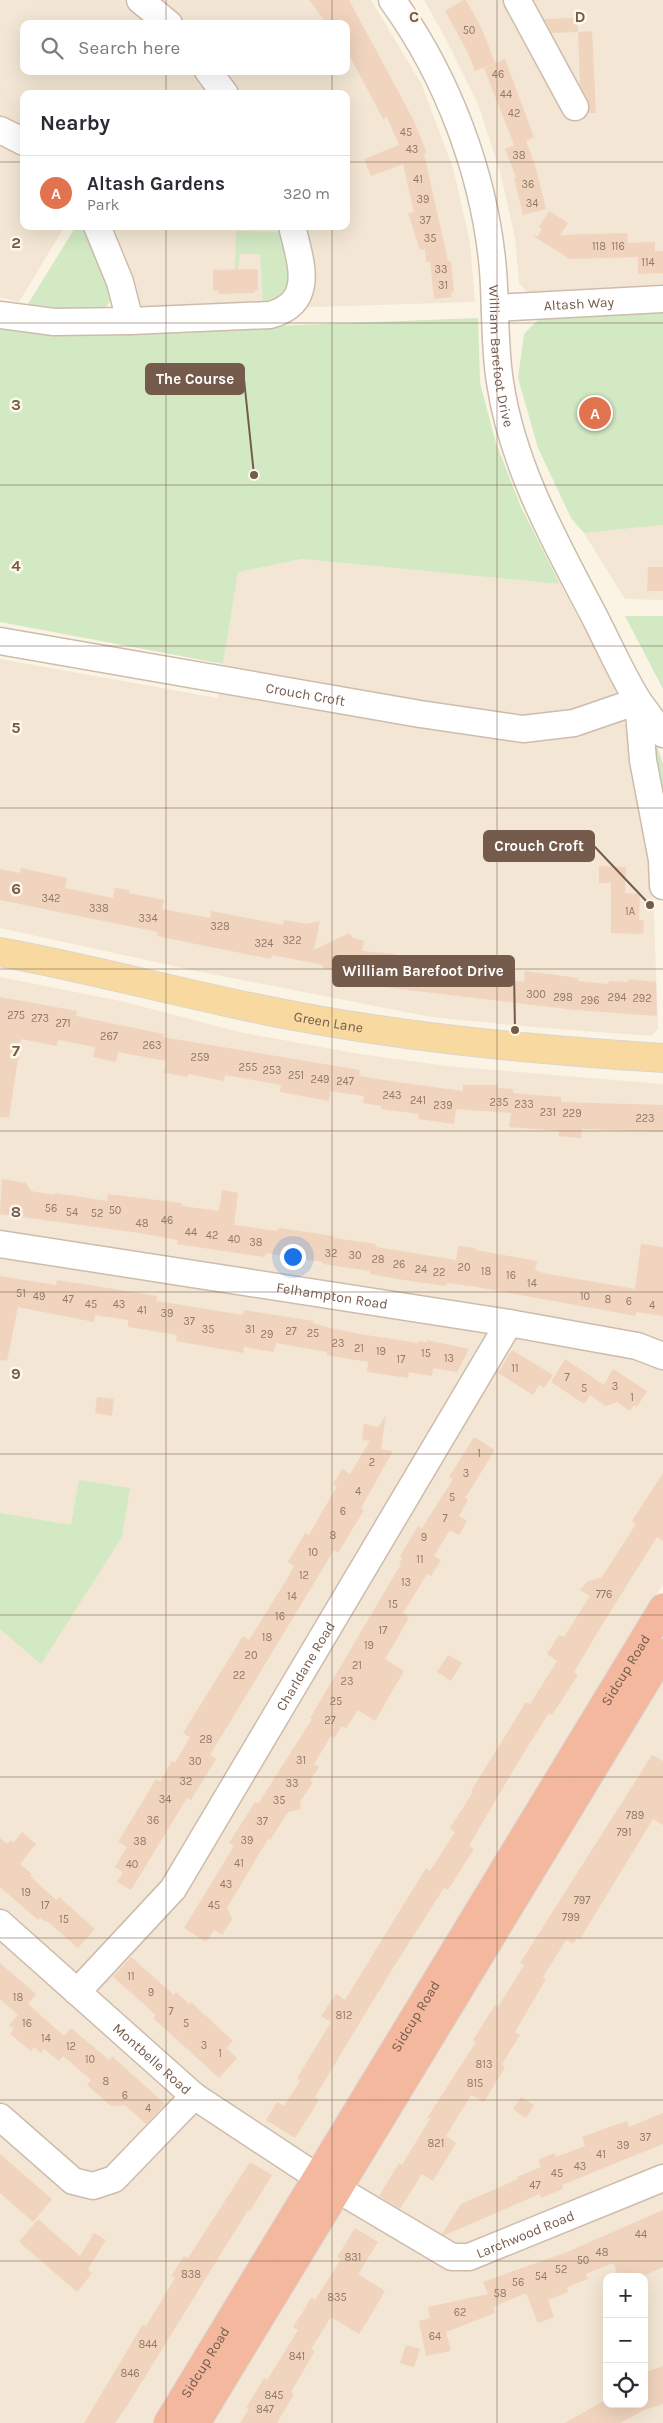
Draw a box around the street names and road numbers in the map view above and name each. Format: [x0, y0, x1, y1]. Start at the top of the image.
street label: William Barefoot Drive [485, 284, 518, 429]
street label: Altash Way [543, 293, 615, 314]
street label: Crouch Croft [264, 679, 346, 709]
street label: Green Lane [292, 1007, 365, 1036]
street label: Felhampton Road [275, 1279, 389, 1313]
street label: Charldane Road [272, 1618, 338, 1714]
street label: Sidcup Road [597, 1631, 653, 1709]
street label: Sidcup Road [387, 1977, 443, 2055]
street label: Montbelle Road [110, 2019, 195, 2098]
street label: Larchwood Road [474, 2207, 577, 2262]
street label: Sidcup Road [177, 2324, 233, 2401]

